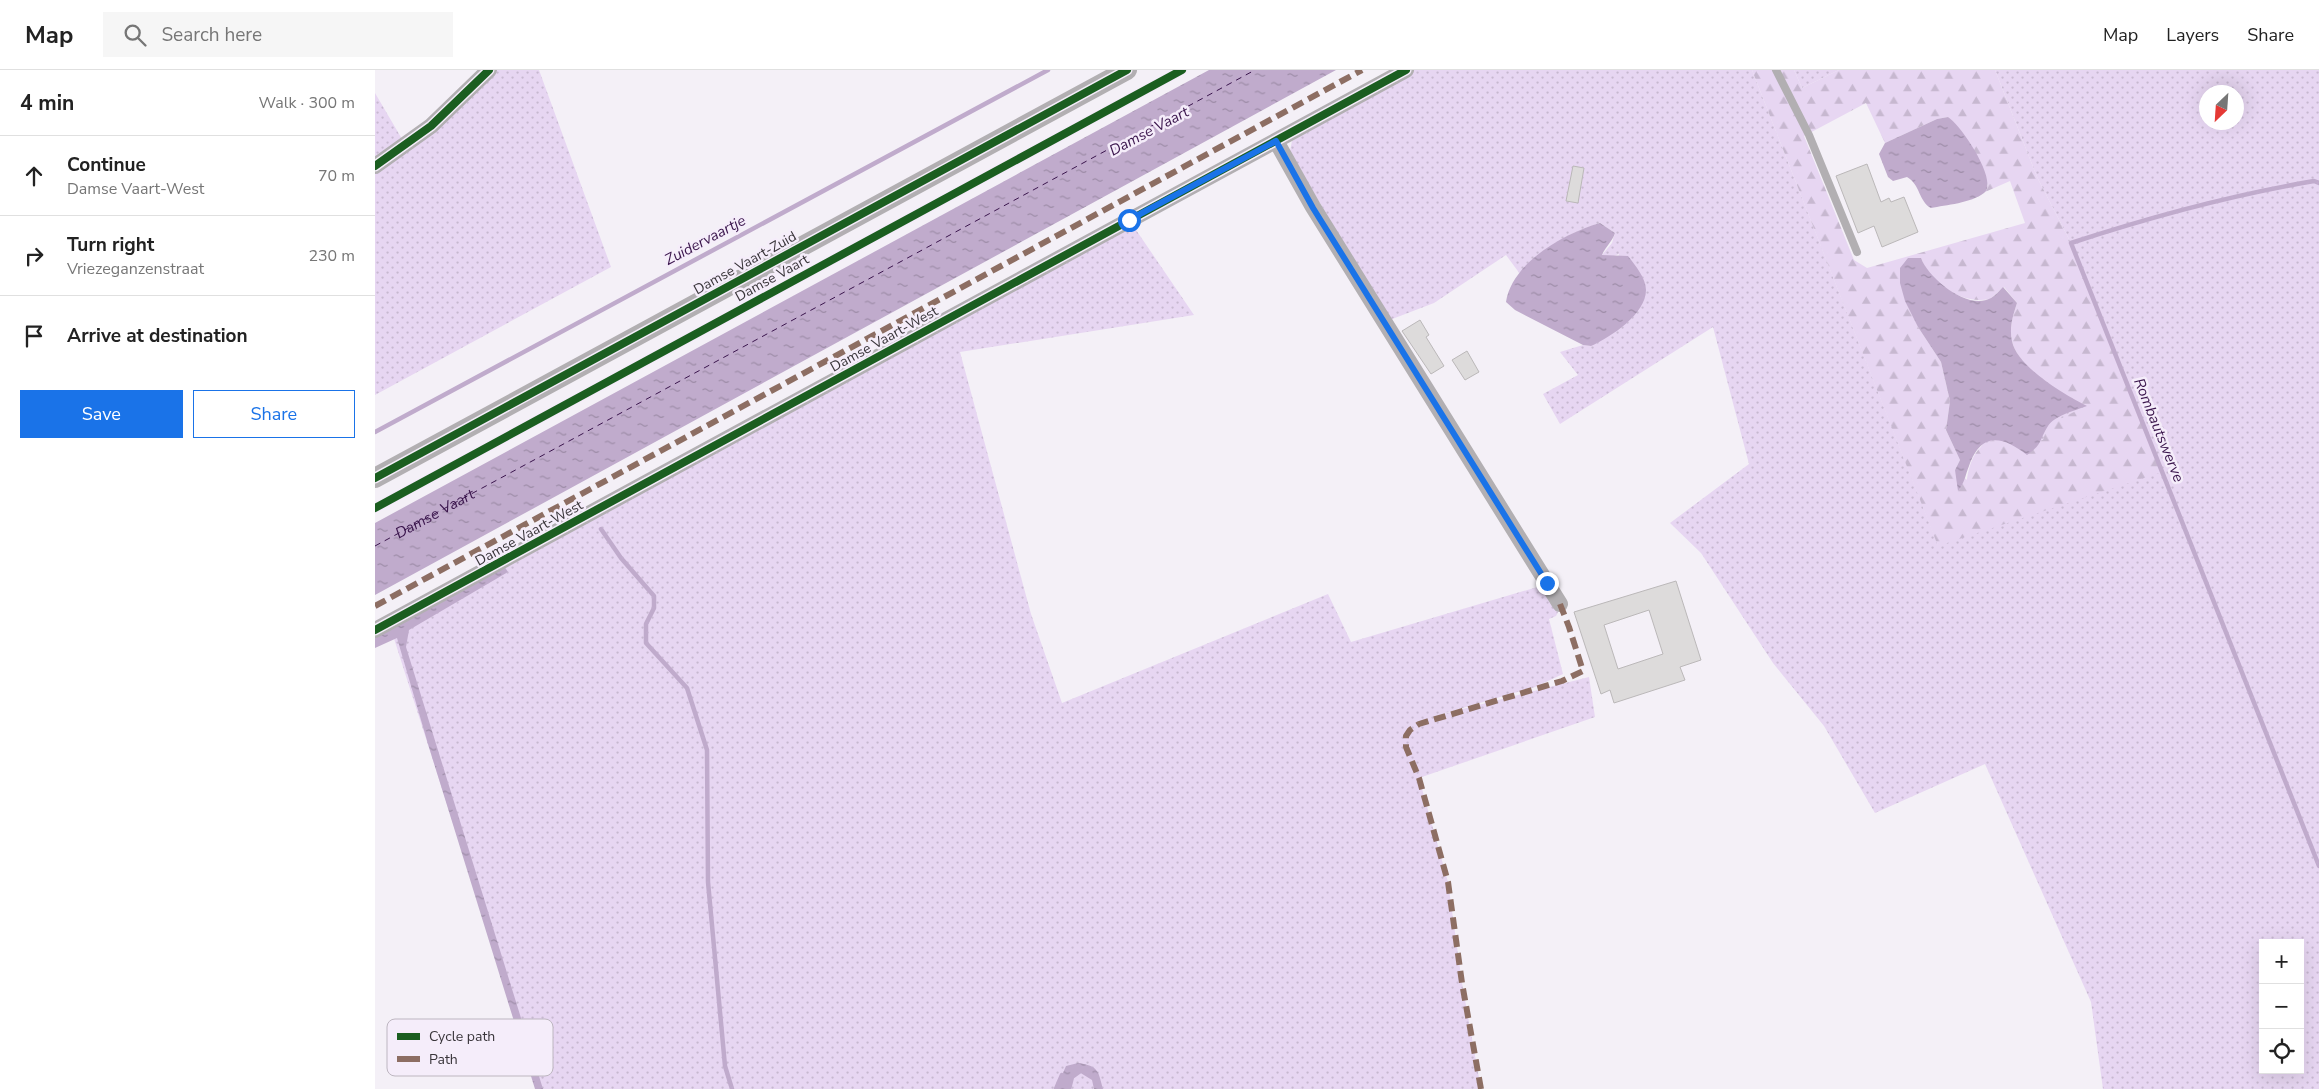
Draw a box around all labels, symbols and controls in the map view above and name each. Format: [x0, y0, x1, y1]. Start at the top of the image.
search box [103, 12, 453, 57]
text: Map [25, 19, 73, 51]
icon: search [121, 21, 149, 49]
text: Search here [161, 22, 262, 48]
text: Map [2103, 23, 2138, 47]
text: Layers [2166, 23, 2219, 47]
text: Share [2247, 23, 2294, 47]
north arrow [2199, 85, 2244, 130]
text: 4 min [20, 89, 74, 117]
text: Walk · 300 m [259, 92, 355, 114]
water label: Damse Vaart [1106, 101, 1193, 160]
text: Continue [67, 152, 146, 178]
icon: ahead [20, 162, 48, 190]
text: 70 m [318, 165, 355, 187]
text: Damse Vaart-West [67, 178, 204, 200]
route start [1118, 209, 1141, 232]
water label: Zuidervaartje [661, 210, 749, 270]
street label: Damse Vaart-Zuid [691, 228, 799, 298]
text: Turn right [67, 232, 154, 258]
icon: right [20, 242, 48, 270]
text: 230 m [308, 245, 355, 267]
street label: Damse Vaart [732, 251, 812, 305]
text: Vriezeganzenstraat [67, 258, 204, 280]
street label: Damse Vaart-West [827, 301, 941, 376]
icon: arrive [20, 322, 48, 350]
text: Arrive at destination [67, 323, 248, 349]
water label: Rombautswerve [2129, 375, 2189, 485]
button: Save [20, 390, 183, 438]
button: Share [193, 390, 355, 438]
water label: Damse Vaart [392, 484, 479, 543]
street label: Damse Vaart-West [472, 495, 586, 570]
route end [1536, 572, 1559, 595]
map controls [2259, 939, 2304, 1074]
button: + [2259, 939, 2304, 984]
button: − [2259, 984, 2304, 1029]
legend [387, 1019, 553, 1076]
text: Cycle path [429, 1027, 495, 1046]
button: locate [2259, 1029, 2304, 1074]
text: Path [429, 1050, 458, 1069]

